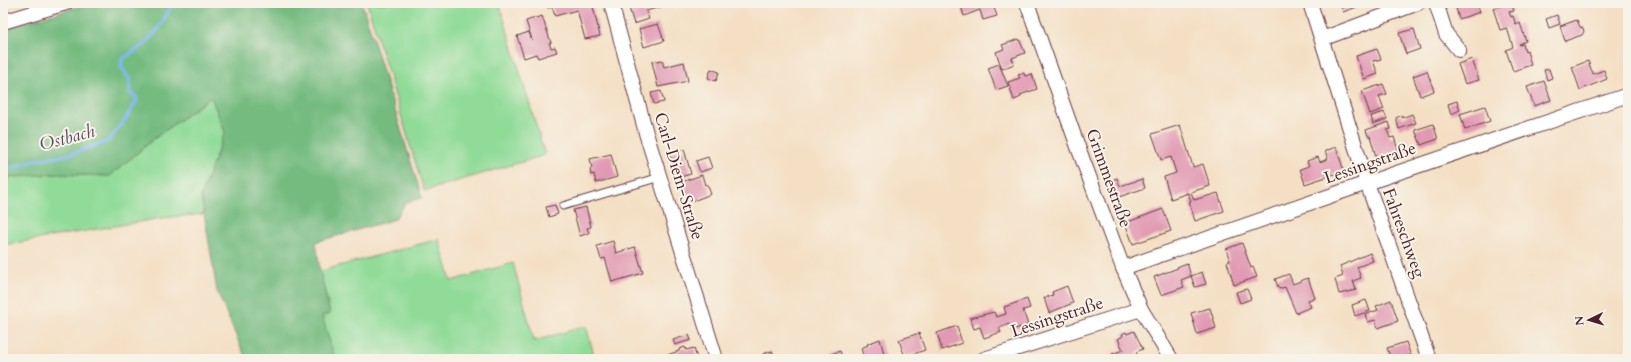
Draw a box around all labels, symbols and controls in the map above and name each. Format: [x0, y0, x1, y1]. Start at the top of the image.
street label: Carl-Diem-Straße [649, 110, 709, 242]
water label: Ostbach [37, 119, 98, 157]
street label: Grimmestraße [1081, 125, 1137, 231]
street label: Lessingstraße [1321, 137, 1419, 189]
street label: Fahreschweg [1377, 185, 1431, 282]
street label: Lessingstraße [1008, 291, 1106, 343]
north arrow [1569, 300, 1609, 340]
text: N [1572, 315, 1587, 326]

